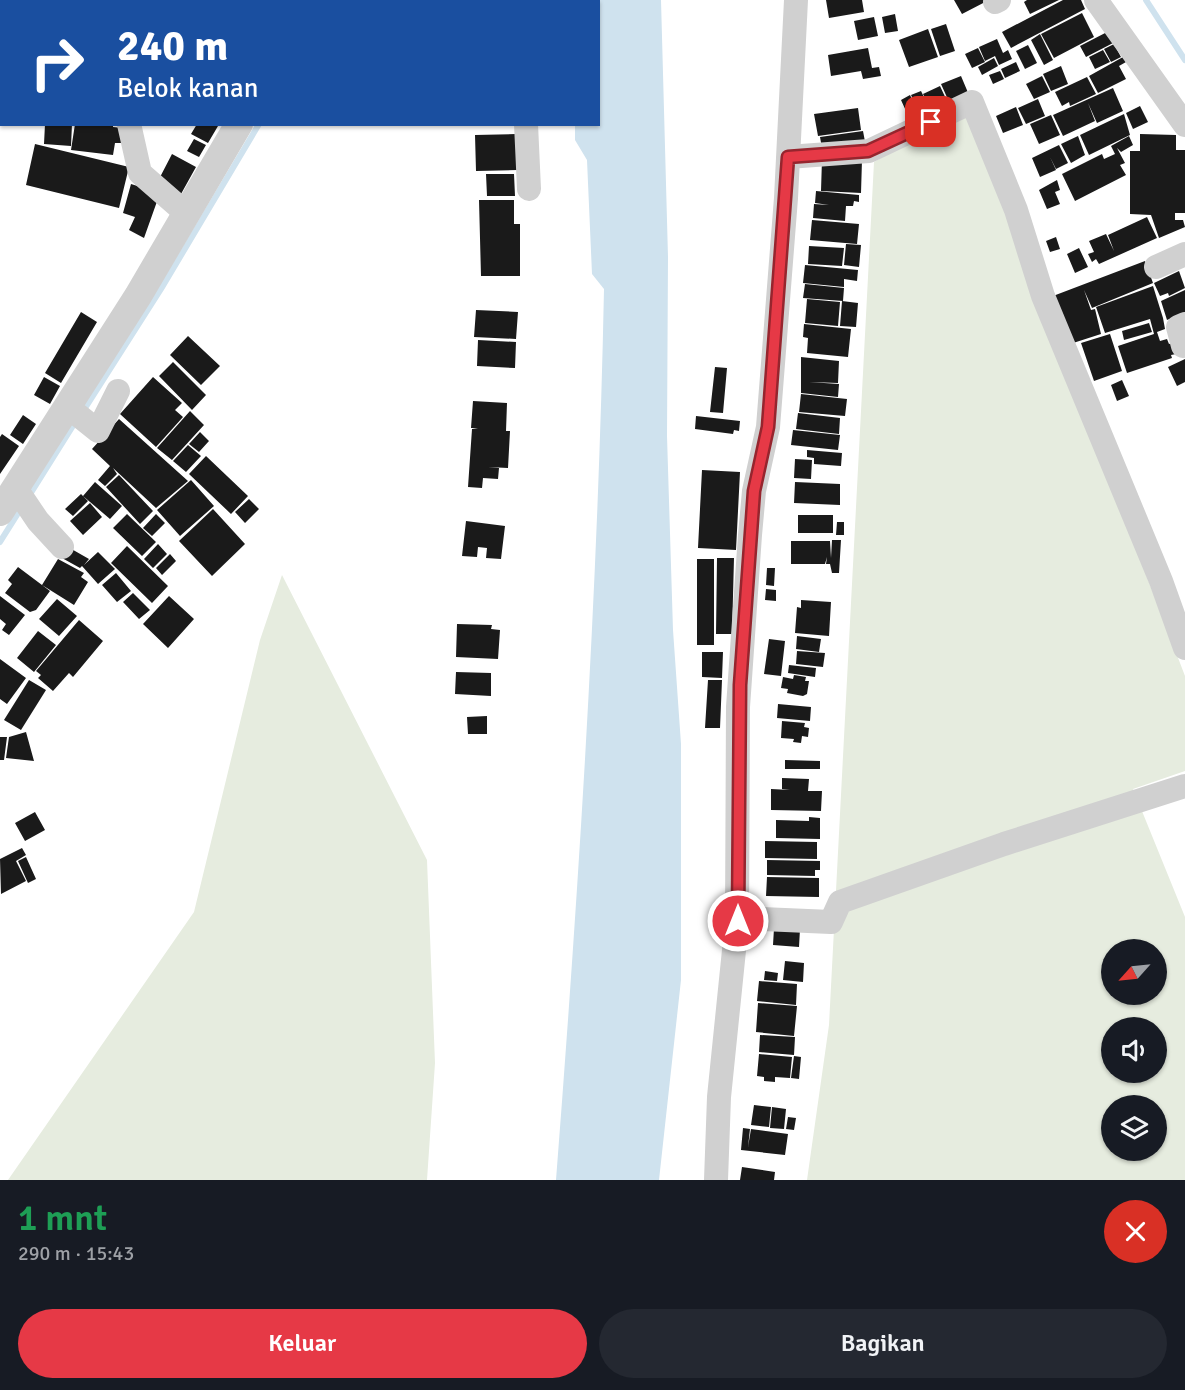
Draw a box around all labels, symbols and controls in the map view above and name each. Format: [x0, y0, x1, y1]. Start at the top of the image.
text: 240 m [117, 21, 228, 72]
icon: right [18, 24, 96, 102]
text: Belok kanan [117, 72, 258, 105]
pin [905, 96, 956, 147]
icon: arrive [914, 105, 947, 138]
position arrow [706, 889, 770, 953]
north arrow [1101, 939, 1167, 1005]
map controls [1101, 939, 1167, 1161]
button: sound [1101, 1017, 1167, 1083]
button: layers [1101, 1095, 1167, 1161]
text: 1 mnt [18, 1196, 107, 1241]
button: close [1104, 1200, 1167, 1263]
text: 290 m · 15:43 [18, 1241, 134, 1266]
button: Keluar [18, 1309, 587, 1378]
button: Bagikan [599, 1309, 1167, 1378]

